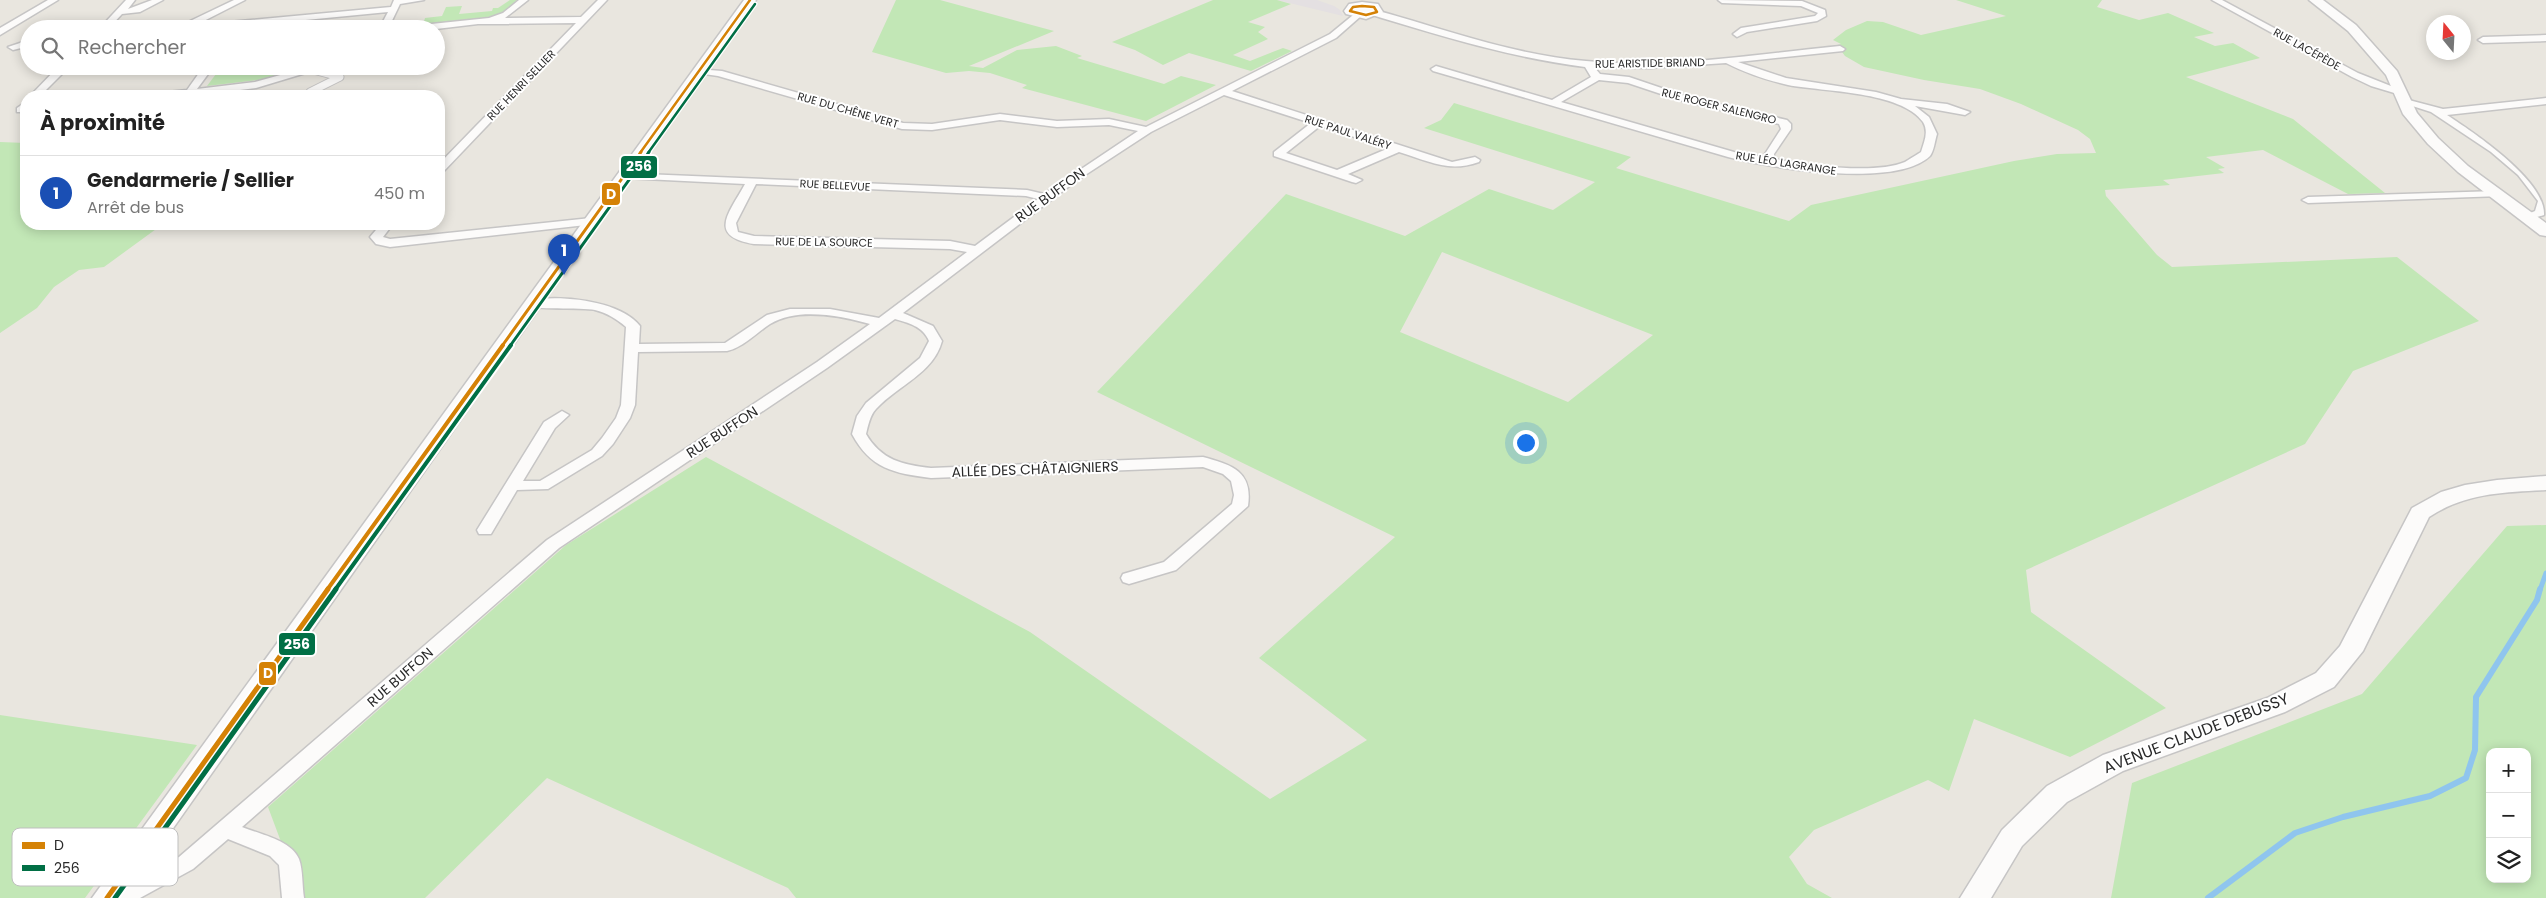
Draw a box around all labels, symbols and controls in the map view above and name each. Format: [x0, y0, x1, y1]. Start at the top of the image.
north arrow [2426, 15, 2471, 60]
search box [20, 20, 445, 75]
street label: RUE LACÉPÈDE [2271, 24, 2343, 74]
icon: search [38, 34, 66, 62]
text: Rechercher [78, 34, 186, 61]
street label: RUE HENRI SELLIER [483, 46, 559, 124]
street label: RUE ARISTIDE BRIAND [1595, 54, 1705, 72]
street label: RUE ROGER SALENGRO [1660, 84, 1778, 128]
street label: RUE DU CHÊNE VERT [796, 88, 901, 132]
text: À proximité [40, 108, 165, 137]
street label: RUE PAUL VALÉRY [1303, 110, 1394, 154]
street label: RUE LÉO LAGRANGE [1735, 147, 1837, 179]
line badge: 256 [620, 155, 658, 179]
text: 256 [626, 156, 652, 176]
street label: RUE BUFFON [1011, 163, 1089, 227]
text: Gendarmerie / Sellier [87, 167, 294, 194]
street label: RUE BELLEVUE [799, 175, 871, 195]
text: 1 [53, 182, 59, 205]
text: 450 m [374, 182, 425, 205]
line badge: D [601, 182, 621, 206]
text: D [606, 184, 616, 204]
text: Arrêt de bus [87, 196, 184, 219]
street label: RUE DE LA SOURCE [775, 233, 873, 251]
pin: 1 [548, 234, 580, 275]
street label: RUE BUFFON [682, 401, 762, 463]
your location [1513, 430, 1539, 456]
street label: ALLÉE DES CHÂTAIGNIERS [951, 456, 1119, 482]
line badge: 256 [278, 632, 316, 656]
text: 256 [284, 634, 310, 654]
street label: RUE BUFFON [363, 643, 437, 711]
line badge: D [258, 661, 277, 686]
text: D [263, 663, 273, 683]
street label: AVENUE CLAUDE DEBUSSY [2100, 687, 2293, 779]
map controls [2486, 748, 2531, 883]
button: + [2486, 748, 2531, 793]
button: − [2486, 793, 2531, 838]
legend [12, 828, 178, 886]
text: D [54, 835, 64, 855]
button: layers [2486, 838, 2531, 883]
text: 256 [54, 858, 80, 878]

